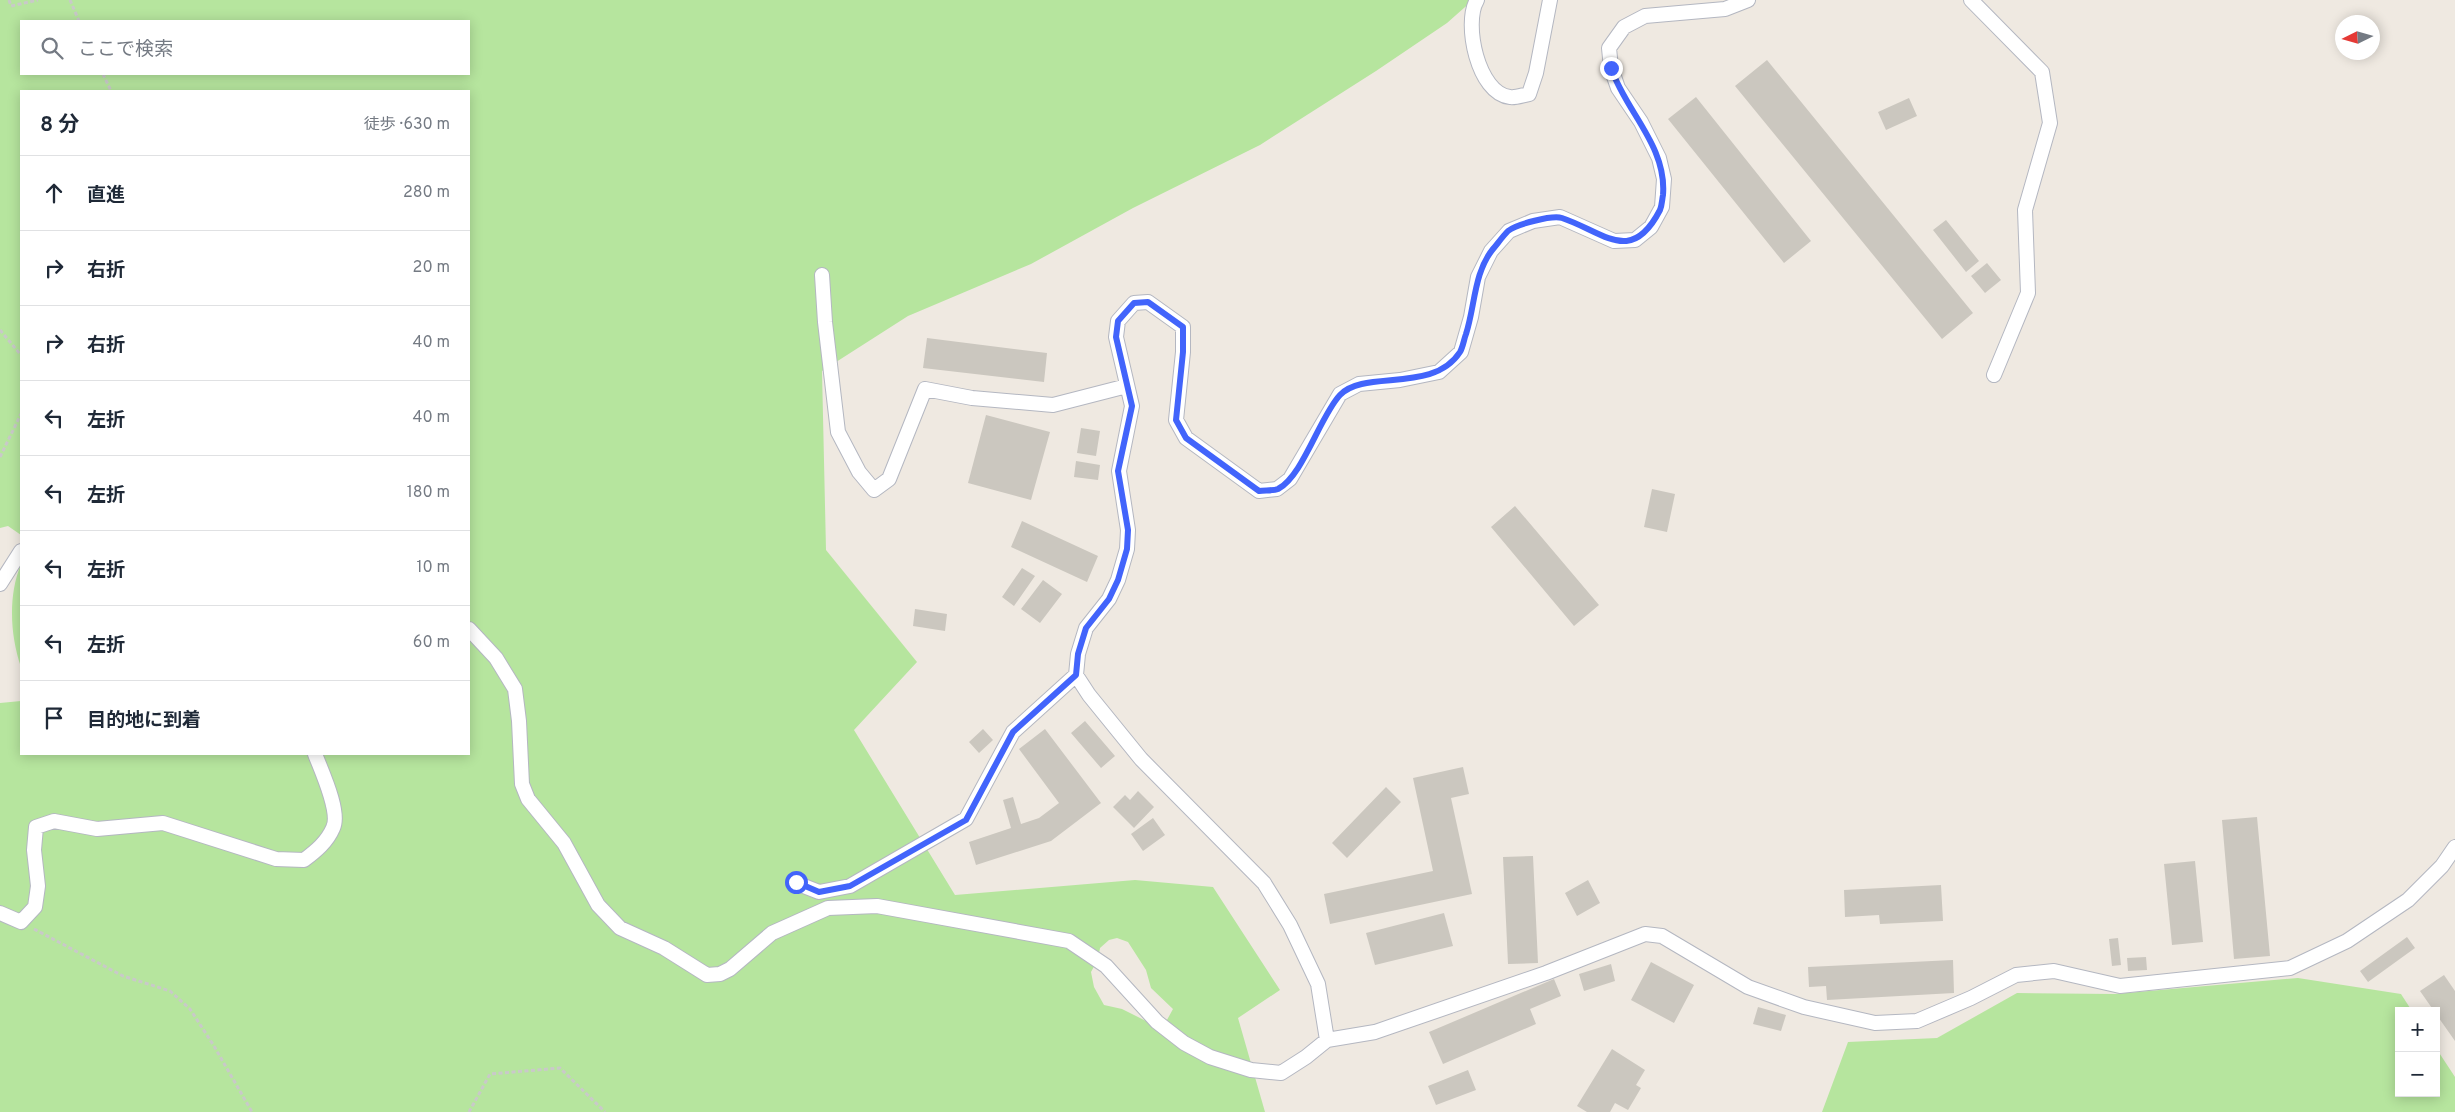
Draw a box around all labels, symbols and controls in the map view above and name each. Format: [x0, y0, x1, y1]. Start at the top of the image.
north arrow [2335, 15, 2380, 60]
search box [20, 20, 470, 75]
icon: search [38, 34, 66, 62]
text: ここで検索 [78, 38, 173, 62]
route end [1600, 57, 1623, 80]
text: 8 分 [40, 112, 79, 139]
text: 徒歩 · 630 m [364, 115, 450, 135]
icon: ahead [40, 179, 68, 207]
text: 280 m [403, 183, 450, 203]
text: 直進 [87, 184, 125, 208]
icon: right [40, 254, 68, 282]
text: 20 m [413, 258, 450, 278]
text: 右折 [87, 259, 125, 283]
icon: right [40, 329, 68, 357]
text: 40 m [412, 333, 450, 353]
text: 右折 [87, 334, 125, 358]
icon: left [40, 404, 68, 432]
text: 40 m [412, 408, 450, 428]
text: 左折 [87, 409, 125, 433]
icon: left [40, 479, 68, 507]
text: 180 m [407, 483, 450, 503]
text: 左折 [87, 484, 125, 508]
icon: left [40, 554, 68, 582]
text: 10 m [416, 558, 450, 578]
text: 左折 [87, 559, 125, 583]
icon: left [40, 629, 68, 657]
text: 60 m [413, 633, 450, 653]
text: 左折 [87, 634, 125, 658]
icon: arrive [40, 704, 68, 732]
text: 目的地に到着 [87, 709, 201, 733]
route start [785, 871, 808, 894]
map controls [2395, 1007, 2440, 1097]
button: + [2395, 1007, 2440, 1052]
button: − [2395, 1052, 2440, 1097]

